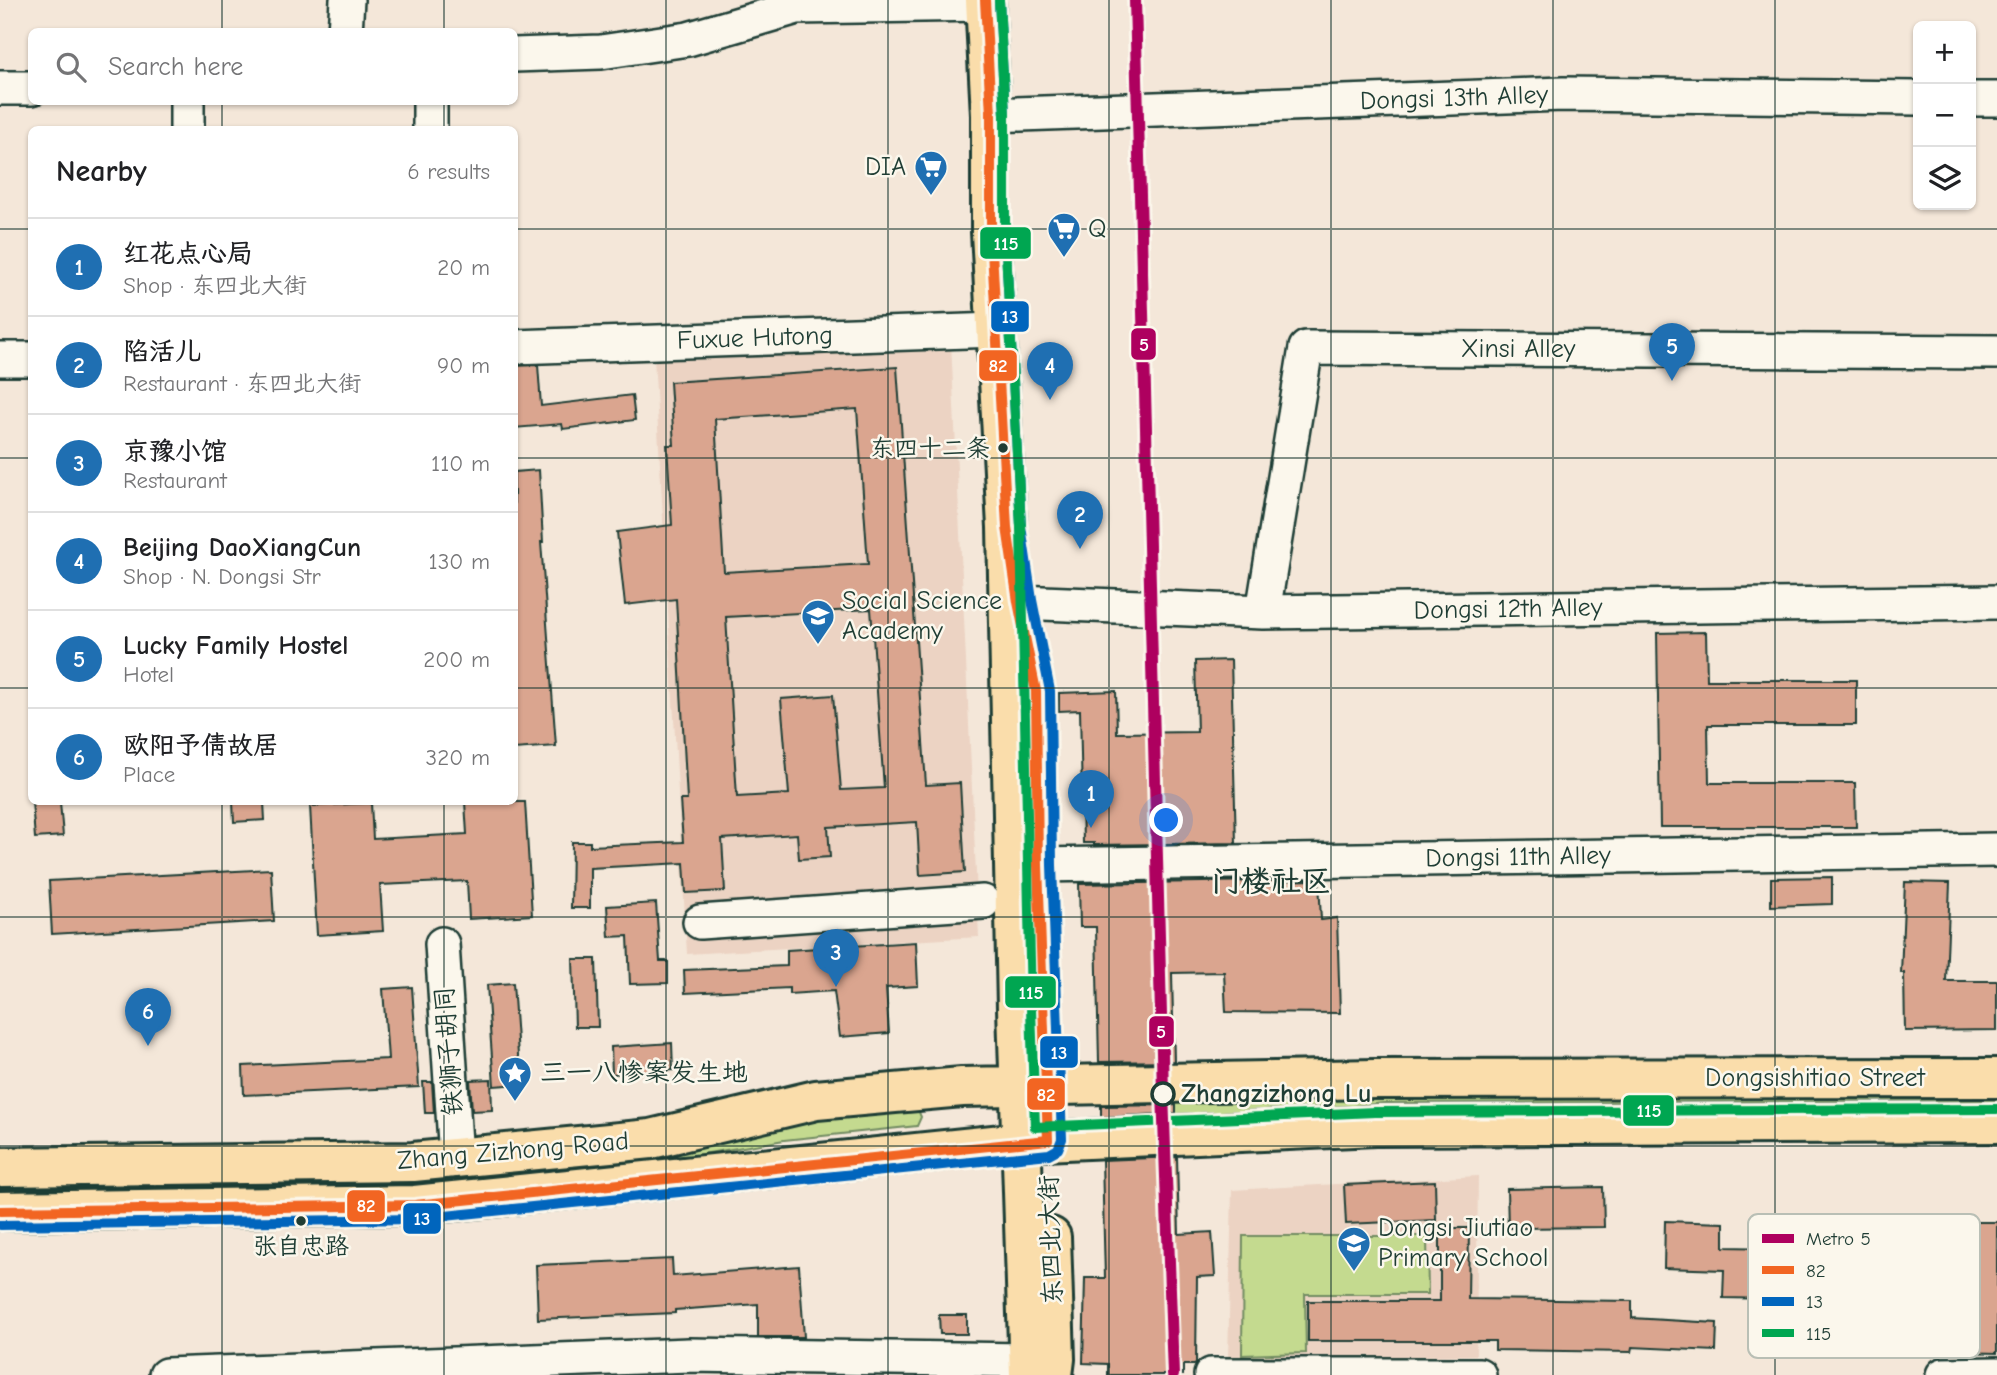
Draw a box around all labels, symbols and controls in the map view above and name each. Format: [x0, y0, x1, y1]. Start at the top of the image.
map controls [1913, 21, 1976, 210]
button: + [1913, 21, 1976, 84]
search box [28, 28, 518, 105]
icon: search [52, 48, 90, 86]
text: Search here [108, 52, 243, 82]
street label: Dongsi 13th Alley [1359, 80, 1549, 116]
button: − [1913, 84, 1976, 147]
button: layers [1913, 147, 1976, 210]
supermarket icon: DIA [912, 148, 950, 197]
place label: DIA [865, 152, 906, 182]
text: Nearby [56, 154, 147, 189]
text: 6 results [407, 158, 490, 185]
supermarket icon: Q [1045, 210, 1083, 259]
place label: Q [1088, 214, 1106, 244]
line badge: 115 [979, 226, 1032, 260]
text: 115 [993, 233, 1019, 255]
text: 红花点心局 [123, 239, 253, 269]
text: 1 [74, 254, 84, 281]
text: 20 m [437, 254, 490, 281]
text: Shop · 东四北大街 [123, 272, 307, 299]
line badge: 13 [990, 300, 1030, 333]
text: 13 [1002, 306, 1018, 328]
street label: Fuxue Hutong [676, 320, 834, 356]
pin: 5 [1649, 323, 1695, 381]
line badge: 5 [1130, 327, 1157, 361]
text: 5 [1139, 334, 1149, 356]
street label: Xinsi Alley [1461, 334, 1576, 364]
text: 陷活儿 [123, 337, 201, 367]
pin: 4 [1027, 342, 1073, 400]
line badge: 82 [978, 349, 1018, 382]
text: 2 [73, 352, 85, 379]
text: 90 m [437, 352, 490, 379]
text: 82 [988, 355, 1008, 377]
text: Restaurant · 东四北大街 [123, 370, 361, 397]
place label: 东四十二条 [870, 434, 990, 462]
text: 京豫小馆 [123, 437, 227, 467]
marker: 东四十二条 [996, 441, 1010, 455]
text: 3 [73, 450, 85, 477]
text: 110 m [431, 450, 490, 477]
text: Restaurant [123, 467, 227, 494]
pin: 2 [1057, 491, 1103, 549]
text: Beijing DaoXiangCun [123, 533, 361, 563]
text: 4 [74, 548, 84, 575]
text: 130 m [429, 548, 490, 575]
text: Shop · N. Dongsi Str [123, 563, 321, 590]
place label: Social Science Academy [842, 586, 1002, 646]
street label: Dongsi 12th Alley [1413, 592, 1603, 626]
school or university icon: Social Science Academy [799, 597, 837, 646]
text: Lucky Family Hostel [123, 631, 348, 661]
text: 5 [73, 646, 85, 673]
text: 200 m [423, 646, 490, 673]
text: Hotel [123, 661, 174, 688]
text: 欧阳予倩故居 [123, 731, 279, 761]
text: 6 [73, 744, 85, 771]
text: 320 m [426, 744, 490, 771]
text: Place [123, 761, 175, 788]
pin: 1 [1068, 770, 1114, 828]
your location [1149, 803, 1183, 837]
street label: Dongsi 11th Alley [1425, 840, 1611, 874]
district label: 门楼社区 [1211, 864, 1331, 899]
pin: 3 [813, 929, 859, 987]
line badge: 115 [1004, 975, 1057, 1009]
text: 115 [1018, 982, 1044, 1004]
street label: 铁狮子胡同 [430, 985, 468, 1117]
pin: 6 [125, 988, 171, 1046]
line badge: 5 [1148, 1015, 1175, 1048]
text: 5 [1156, 1021, 1166, 1043]
line badge: 13 [1039, 1035, 1079, 1069]
text: 13 [1051, 1042, 1067, 1064]
place icon: 三一八惨案发生地 [496, 1054, 534, 1103]
place label: 三一八惨案发生地 [540, 1058, 748, 1088]
street label: Dongsishitiao Street [1705, 1063, 1927, 1093]
line badge: 82 [1026, 1077, 1066, 1111]
place label: Zhangzizhong Lu [1181, 1079, 1371, 1109]
marker: Zhangzizhong Lu [1151, 1082, 1175, 1106]
text: 82 [1036, 1084, 1056, 1106]
line badge: 115 [1622, 1094, 1675, 1127]
text: 115 [1636, 1100, 1662, 1122]
street label: Zhang Zizhong Road [396, 1126, 630, 1176]
street label: 东四北大街 [1034, 1175, 1068, 1305]
line badge: 82 [346, 1189, 386, 1223]
text: 82 [356, 1195, 376, 1217]
line badge: 13 [402, 1202, 442, 1235]
text: 13 [414, 1208, 430, 1230]
place label: Dongsi Jiutiao Primary School [1378, 1213, 1548, 1273]
marker: 张自忠路 [294, 1214, 308, 1228]
legend [1748, 1214, 1980, 1358]
school or university icon: Dongsi Jiutiao Primary School [1335, 1224, 1373, 1273]
text: Metro 5 [1806, 1228, 1871, 1250]
place label: 张自忠路 [253, 1232, 349, 1260]
text: 82 [1806, 1260, 1826, 1282]
text: 13 [1806, 1291, 1823, 1313]
text: 115 [1806, 1323, 1831, 1345]

